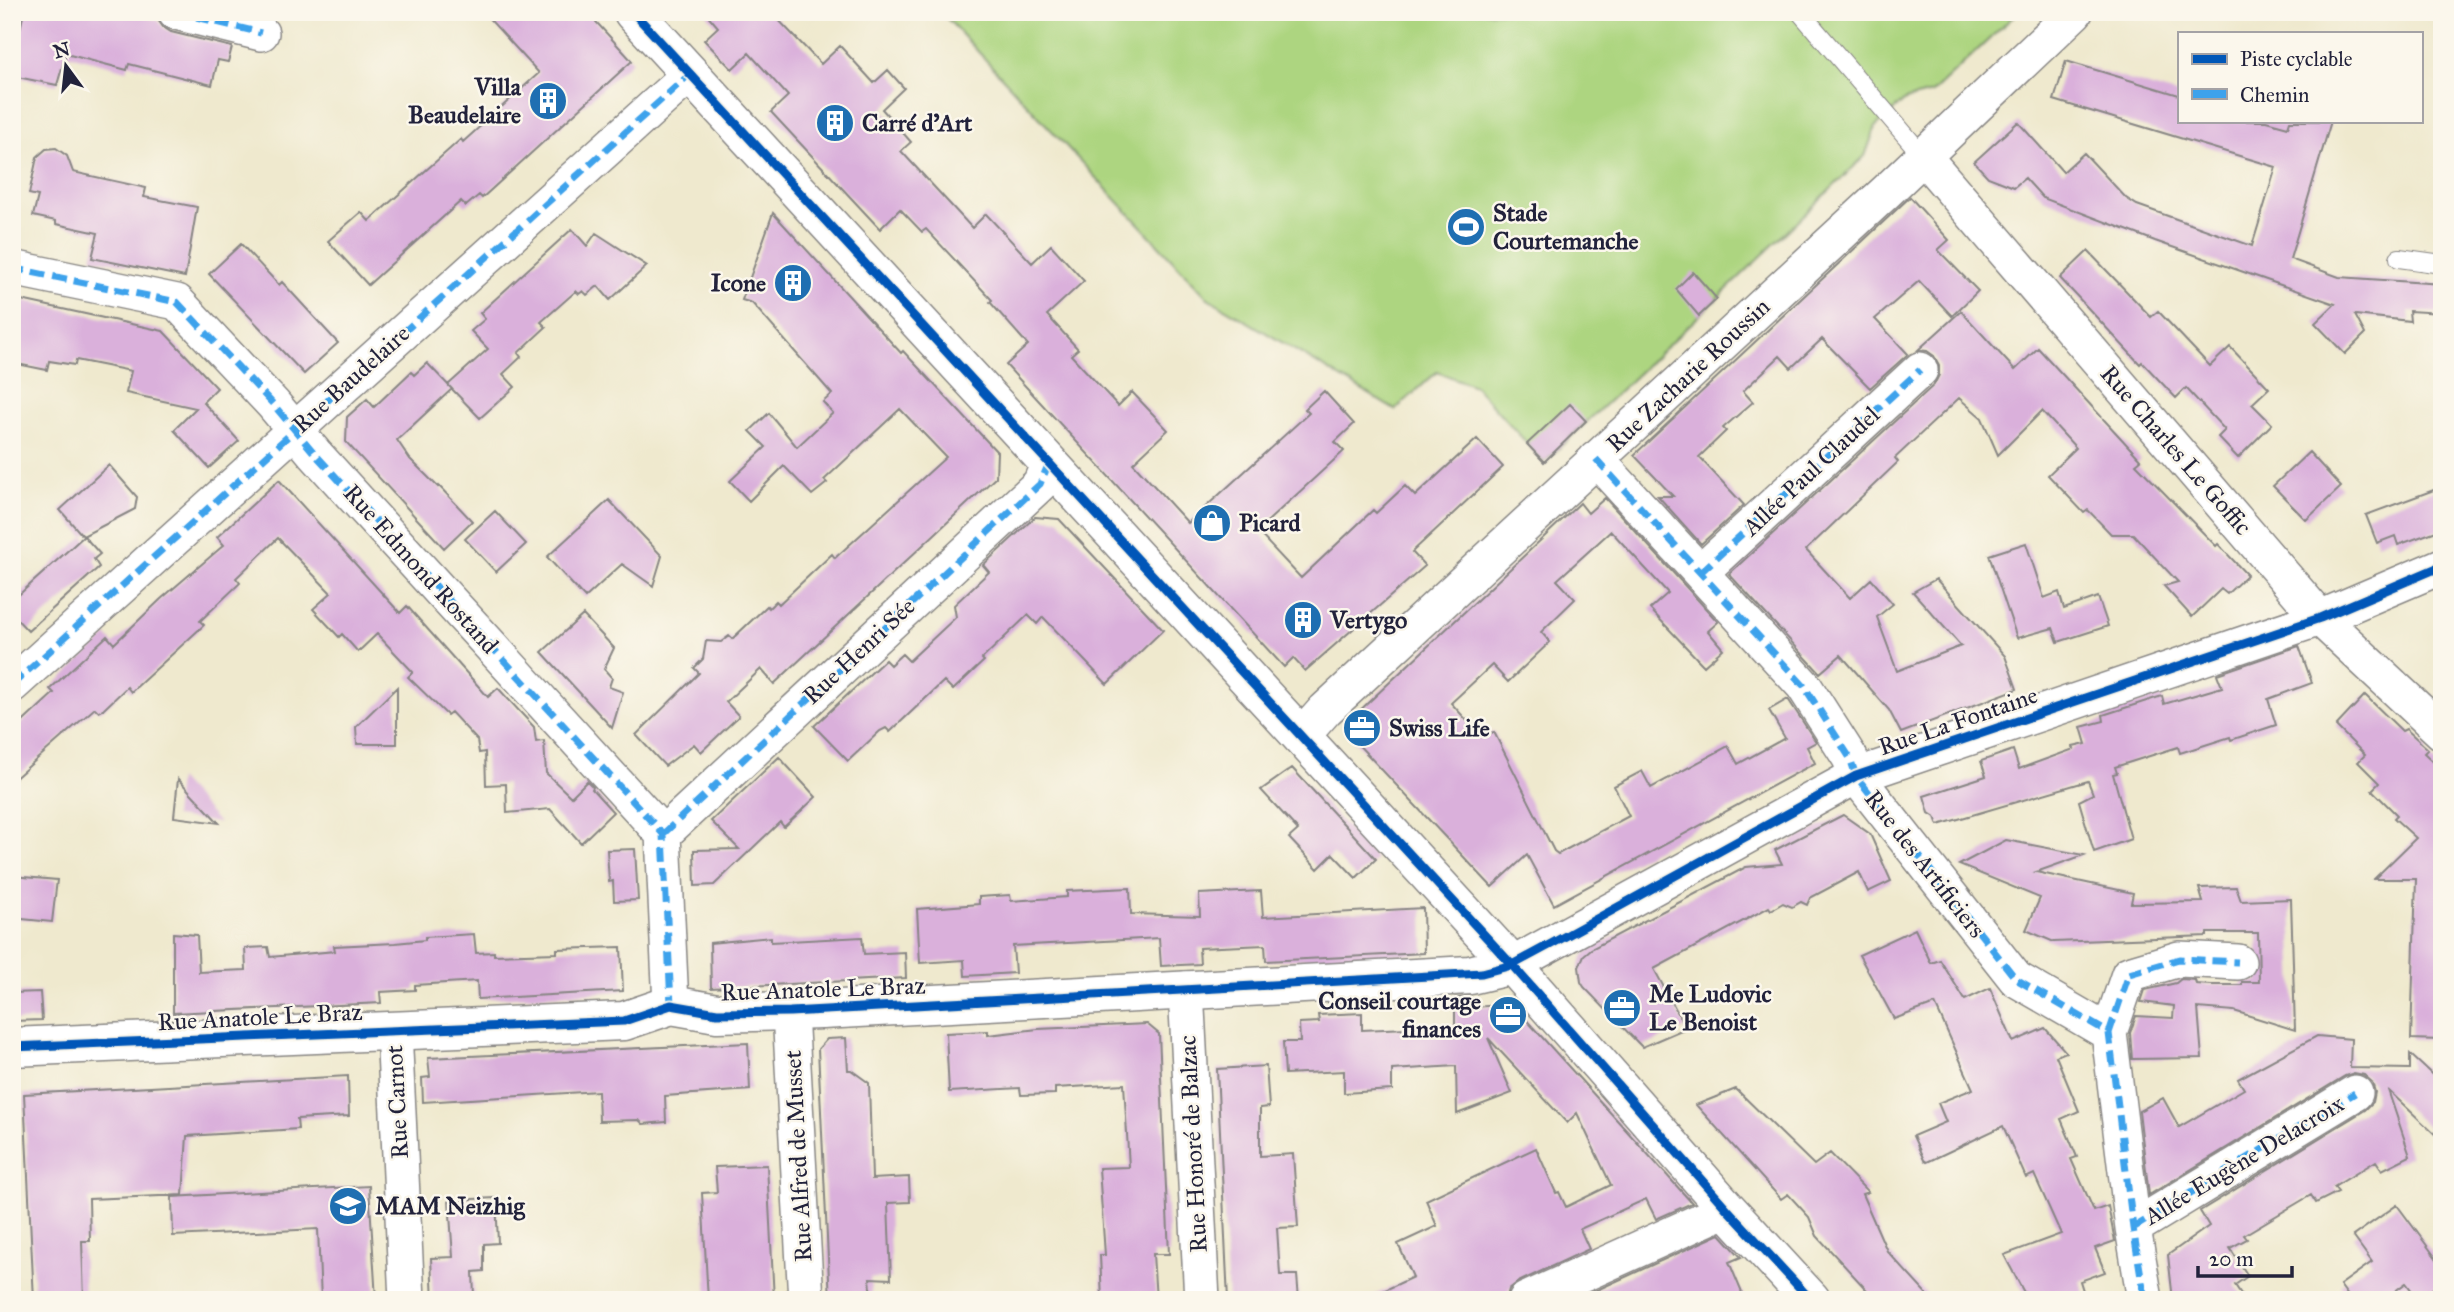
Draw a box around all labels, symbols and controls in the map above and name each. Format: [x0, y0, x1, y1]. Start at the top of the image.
north arrow [32, 32, 102, 102]
legend [2178, 32, 2422, 122]
text: N [51, 37, 72, 63]
text: Piste cyclable [2240, 46, 2353, 72]
place label: Villa Beaudelaire [408, 72, 522, 130]
building icon: Villa Beaudelaire [527, 80, 569, 122]
text: Chemin [2240, 82, 2309, 108]
building icon: Carré d'Art [814, 102, 856, 144]
place label: Carré d'Art [862, 108, 973, 138]
place label: Stade Courtemanche [1493, 198, 1639, 256]
sports icon: Stade Courtemanche [1445, 206, 1487, 248]
building icon: Icone [772, 262, 814, 304]
place label: Icone [711, 268, 766, 298]
street label: Rue Zacharie Roussin [1600, 291, 1776, 459]
street label: Rue Baudelaire [286, 318, 416, 440]
street label: Rue Charles Le Goffic [2094, 359, 2258, 541]
street label: Allée Paul Claudel [1736, 400, 1886, 543]
street label: Rue Edmond Rostand [337, 478, 505, 660]
shop icon: Picard [1191, 502, 1233, 544]
place label: Picard [1239, 508, 1301, 538]
street label: Rue Henri Sée [797, 591, 921, 711]
building icon: Vertygo [1282, 599, 1324, 641]
place label: Vertygo [1329, 605, 1407, 635]
street label: Rue La Fontaine [1875, 680, 2041, 762]
office icon: Swiss Life [1341, 707, 1383, 749]
place label: Swiss Life [1389, 713, 1490, 743]
street label: Rue des Artificiers [1858, 784, 1992, 944]
street label: Rue Anatole Le Braz [720, 970, 926, 1008]
place label: Me Ludovic Le Benoist [1649, 979, 1772, 1037]
place label: Conseil courtage finances [1318, 986, 1481, 1044]
office icon: Me Ludovic Le Benoist [1601, 987, 1643, 1029]
office icon: Conseil courtage finances [1487, 994, 1529, 1036]
street label: Rue Anatole Le Braz [157, 997, 363, 1037]
street label: Rue Honoré de Balzac [1172, 1035, 1214, 1253]
street label: Rue Carnot [379, 1044, 415, 1160]
street label: Rue Alfred de Musset [777, 1049, 819, 1263]
street label: Allée Eugène Delacroix [2138, 1088, 2350, 1232]
school or university icon: MAM Neizhig [327, 1185, 369, 1227]
place label: MAM Neizhig [375, 1191, 525, 1221]
scale bar [2198, 1235, 2293, 1279]
text: 20 m [2209, 1246, 2254, 1272]

